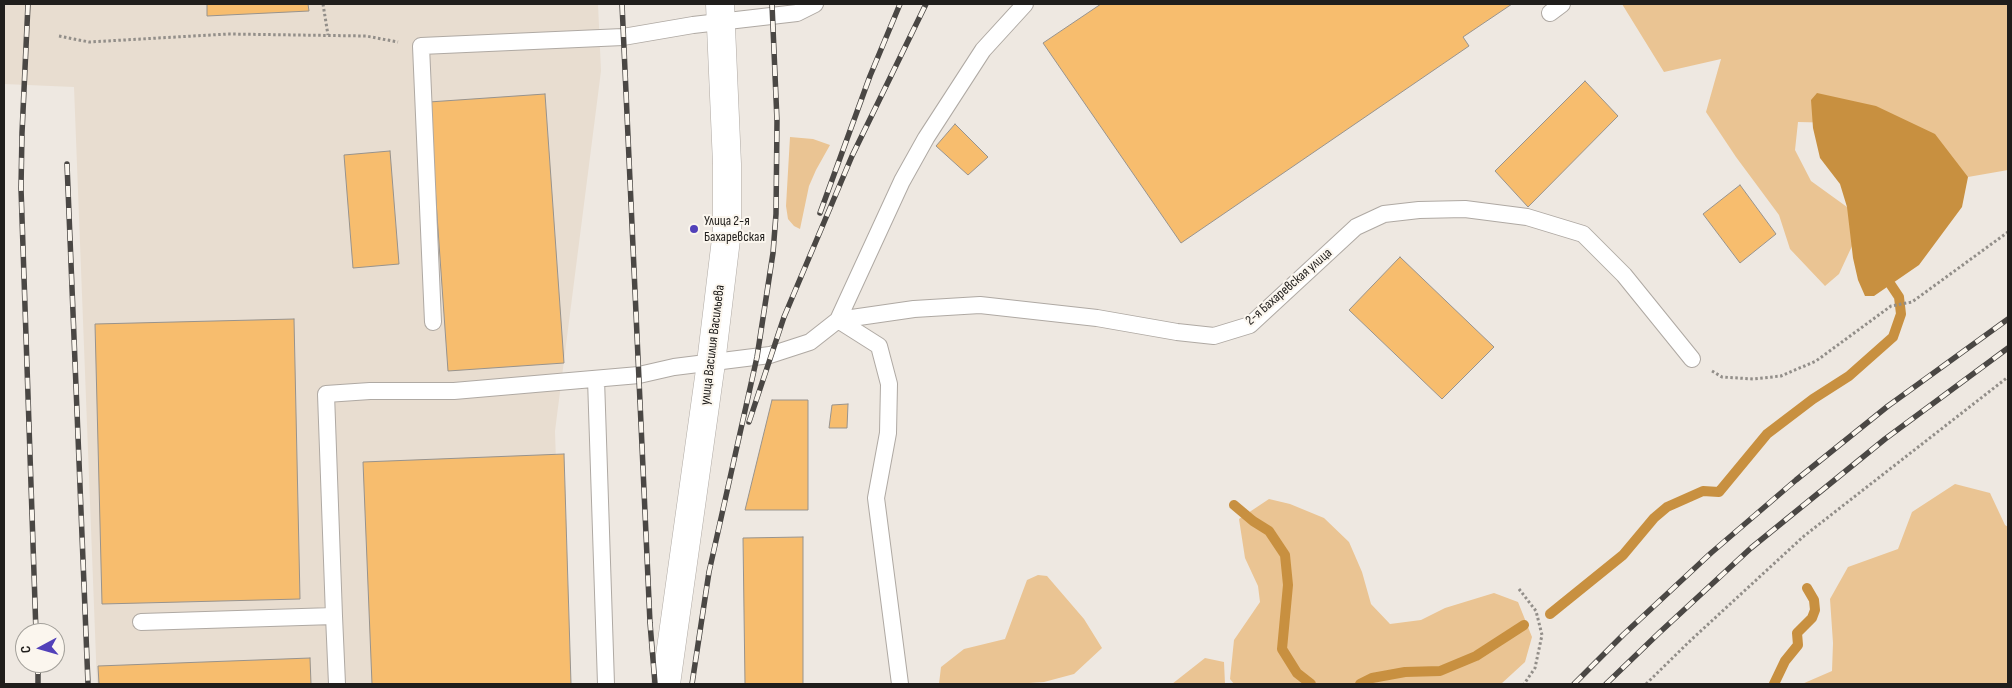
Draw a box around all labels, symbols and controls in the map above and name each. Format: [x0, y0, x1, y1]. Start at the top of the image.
place label: Улица 2-я Бахаревская [704, 213, 765, 246]
marker: Улица 2-я Бахаревская [688, 223, 700, 235]
street label: 2-я Бахаревская улица [1242, 245, 1336, 329]
street label: улица Василия Васильева [697, 284, 729, 406]
north arrow [15, 623, 65, 673]
text: С [17, 645, 34, 654]

